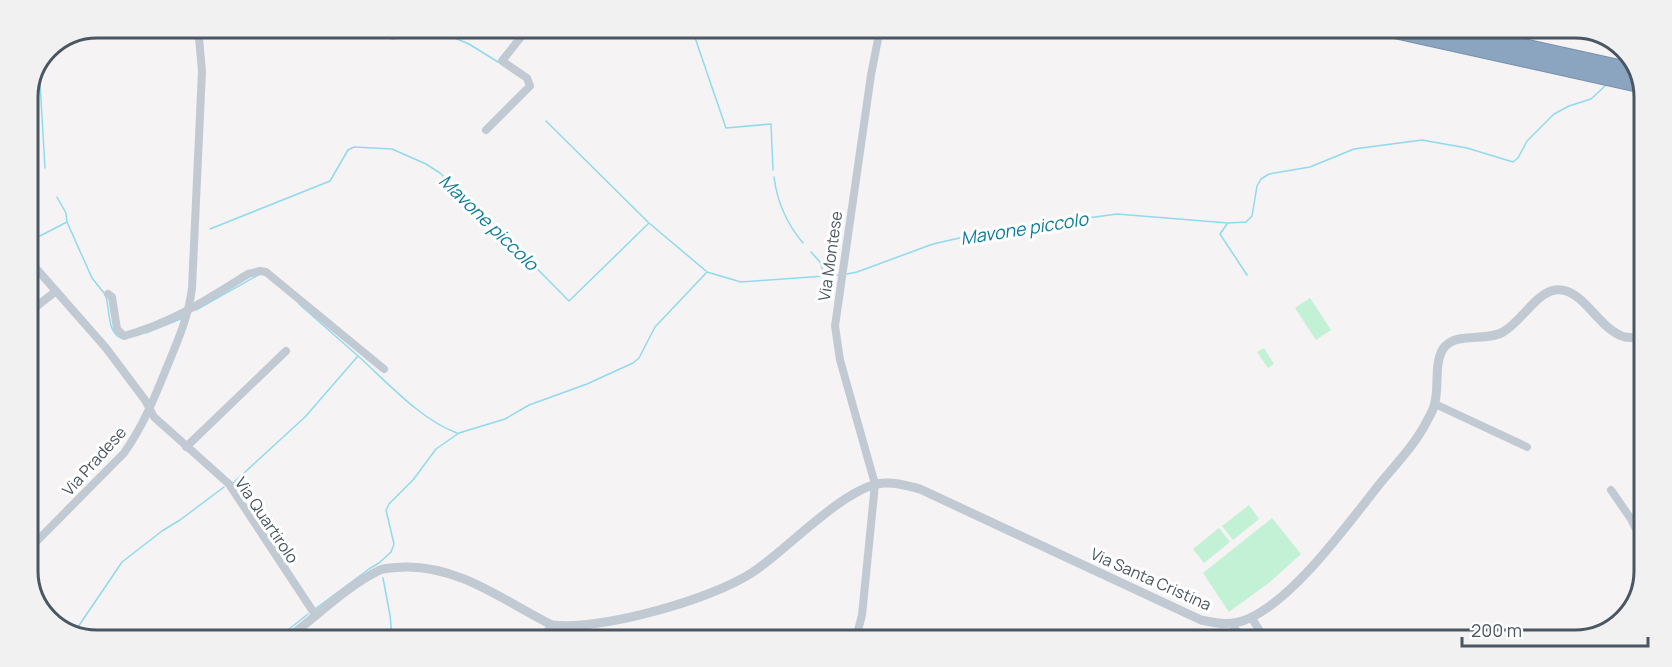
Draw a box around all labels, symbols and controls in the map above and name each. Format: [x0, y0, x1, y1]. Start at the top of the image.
water label: Mavone piccolo [434, 169, 545, 276]
water label: Mavone piccolo [959, 206, 1091, 250]
street label: Via Montese [813, 210, 847, 302]
street label: Via Pradese [57, 422, 131, 500]
street label: Via Quartirolo [230, 473, 304, 567]
street label: Via Santa Cristina [1087, 543, 1215, 615]
scale bar [1462, 610, 1648, 648]
text: 200 m [1471, 618, 1522, 642]

